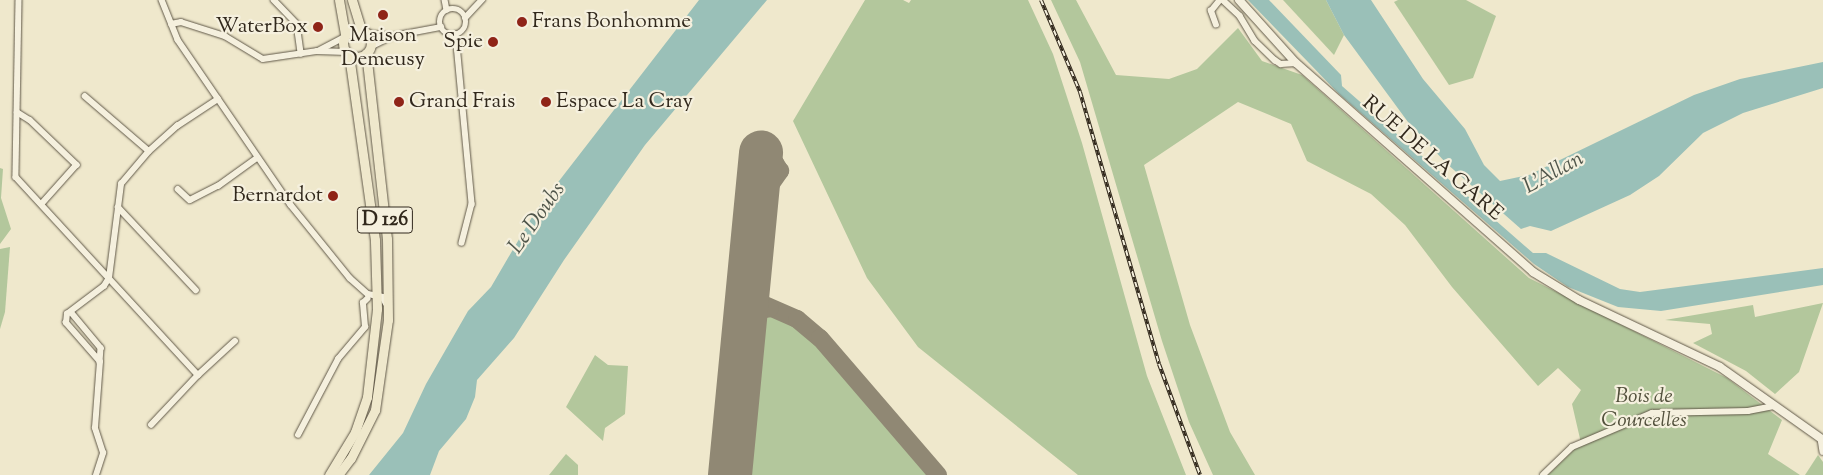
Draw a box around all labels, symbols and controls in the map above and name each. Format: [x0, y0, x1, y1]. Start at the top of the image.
marker: Maison Demeusy [377, 9, 389, 21]
place label: Frans Bonhomme [532, 9, 691, 35]
place label: WaterBox [216, 14, 308, 40]
marker: Frans Bonhomme [516, 16, 528, 28]
marker: WaterBox [312, 21, 324, 33]
place label: Maison Demeusy [341, 23, 425, 73]
place label: Spie [443, 29, 483, 55]
marker: Spie [487, 36, 499, 48]
place label: Grand Frais [409, 89, 515, 115]
place label: Espace La Cray [556, 89, 693, 115]
street label: RUE DE LA GARE [1357, 91, 1507, 227]
marker: Grand Frais [393, 96, 405, 108]
marker: Espace La Cray [540, 96, 552, 108]
water label: L'Allan [1519, 147, 1589, 201]
water label: Le Doubs [504, 178, 572, 260]
place label: Bernardot [232, 183, 323, 209]
marker: Bernardot [327, 190, 339, 202]
road number: D 126 [356, 202, 414, 238]
park label: Bois de Courcelles [1601, 384, 1687, 434]

